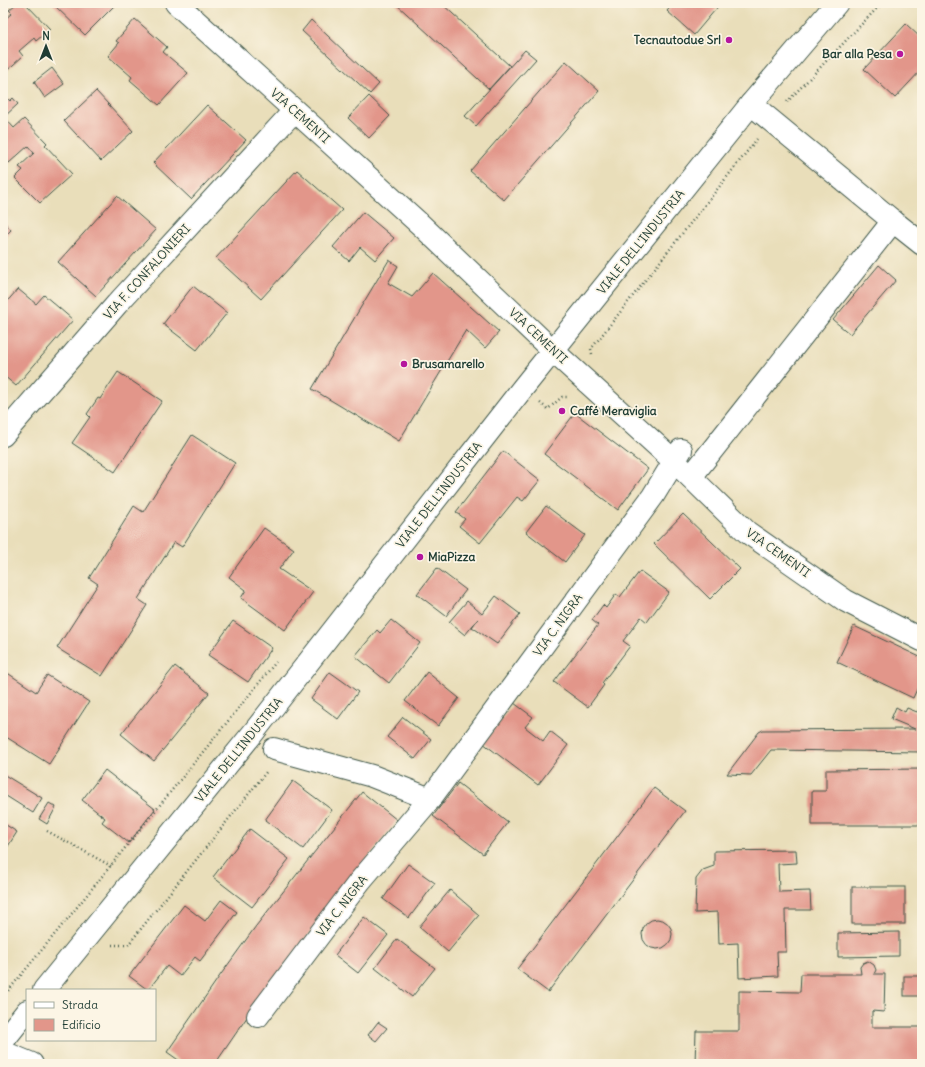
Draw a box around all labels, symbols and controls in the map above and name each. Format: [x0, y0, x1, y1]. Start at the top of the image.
north arrow [26, 26, 66, 66]
text: N [42, 29, 50, 43]
place label: Tecnautodue Srl [634, 32, 721, 47]
marker: Tecnautodue Srl [724, 35, 734, 45]
place label: Bar alla Pesa [822, 46, 892, 61]
marker: Bar alla Pesa [895, 49, 905, 59]
street label: VIA CEMENTI [268, 85, 333, 146]
street label: VIALE DELL'INDUSTRIA [594, 186, 688, 297]
street label: VIA F. CONFALONIERI [100, 221, 193, 322]
street label: VIA CEMENTI [506, 305, 571, 367]
place label: Brusamarello [412, 356, 485, 371]
marker: Brusamarello [399, 359, 409, 369]
place label: Caffé Meraviglia [570, 403, 657, 419]
marker: Caffé Meraviglia [557, 406, 567, 416]
street label: VIALE DELL'INDUSTRIA [393, 438, 485, 551]
street label: VIA CEMENTI [743, 525, 813, 580]
place label: MiaPizza [428, 549, 475, 564]
marker: MiaPizza [415, 552, 425, 562]
street label: VIA C. NIGRA [530, 590, 586, 659]
street label: VIALE DELL'INDUSTRIA [192, 694, 286, 805]
street label: VIA C. NIGRA [313, 872, 370, 939]
legend [26, 989, 156, 1041]
text: Strada [62, 997, 98, 1012]
text: Edificio [62, 1017, 101, 1032]

